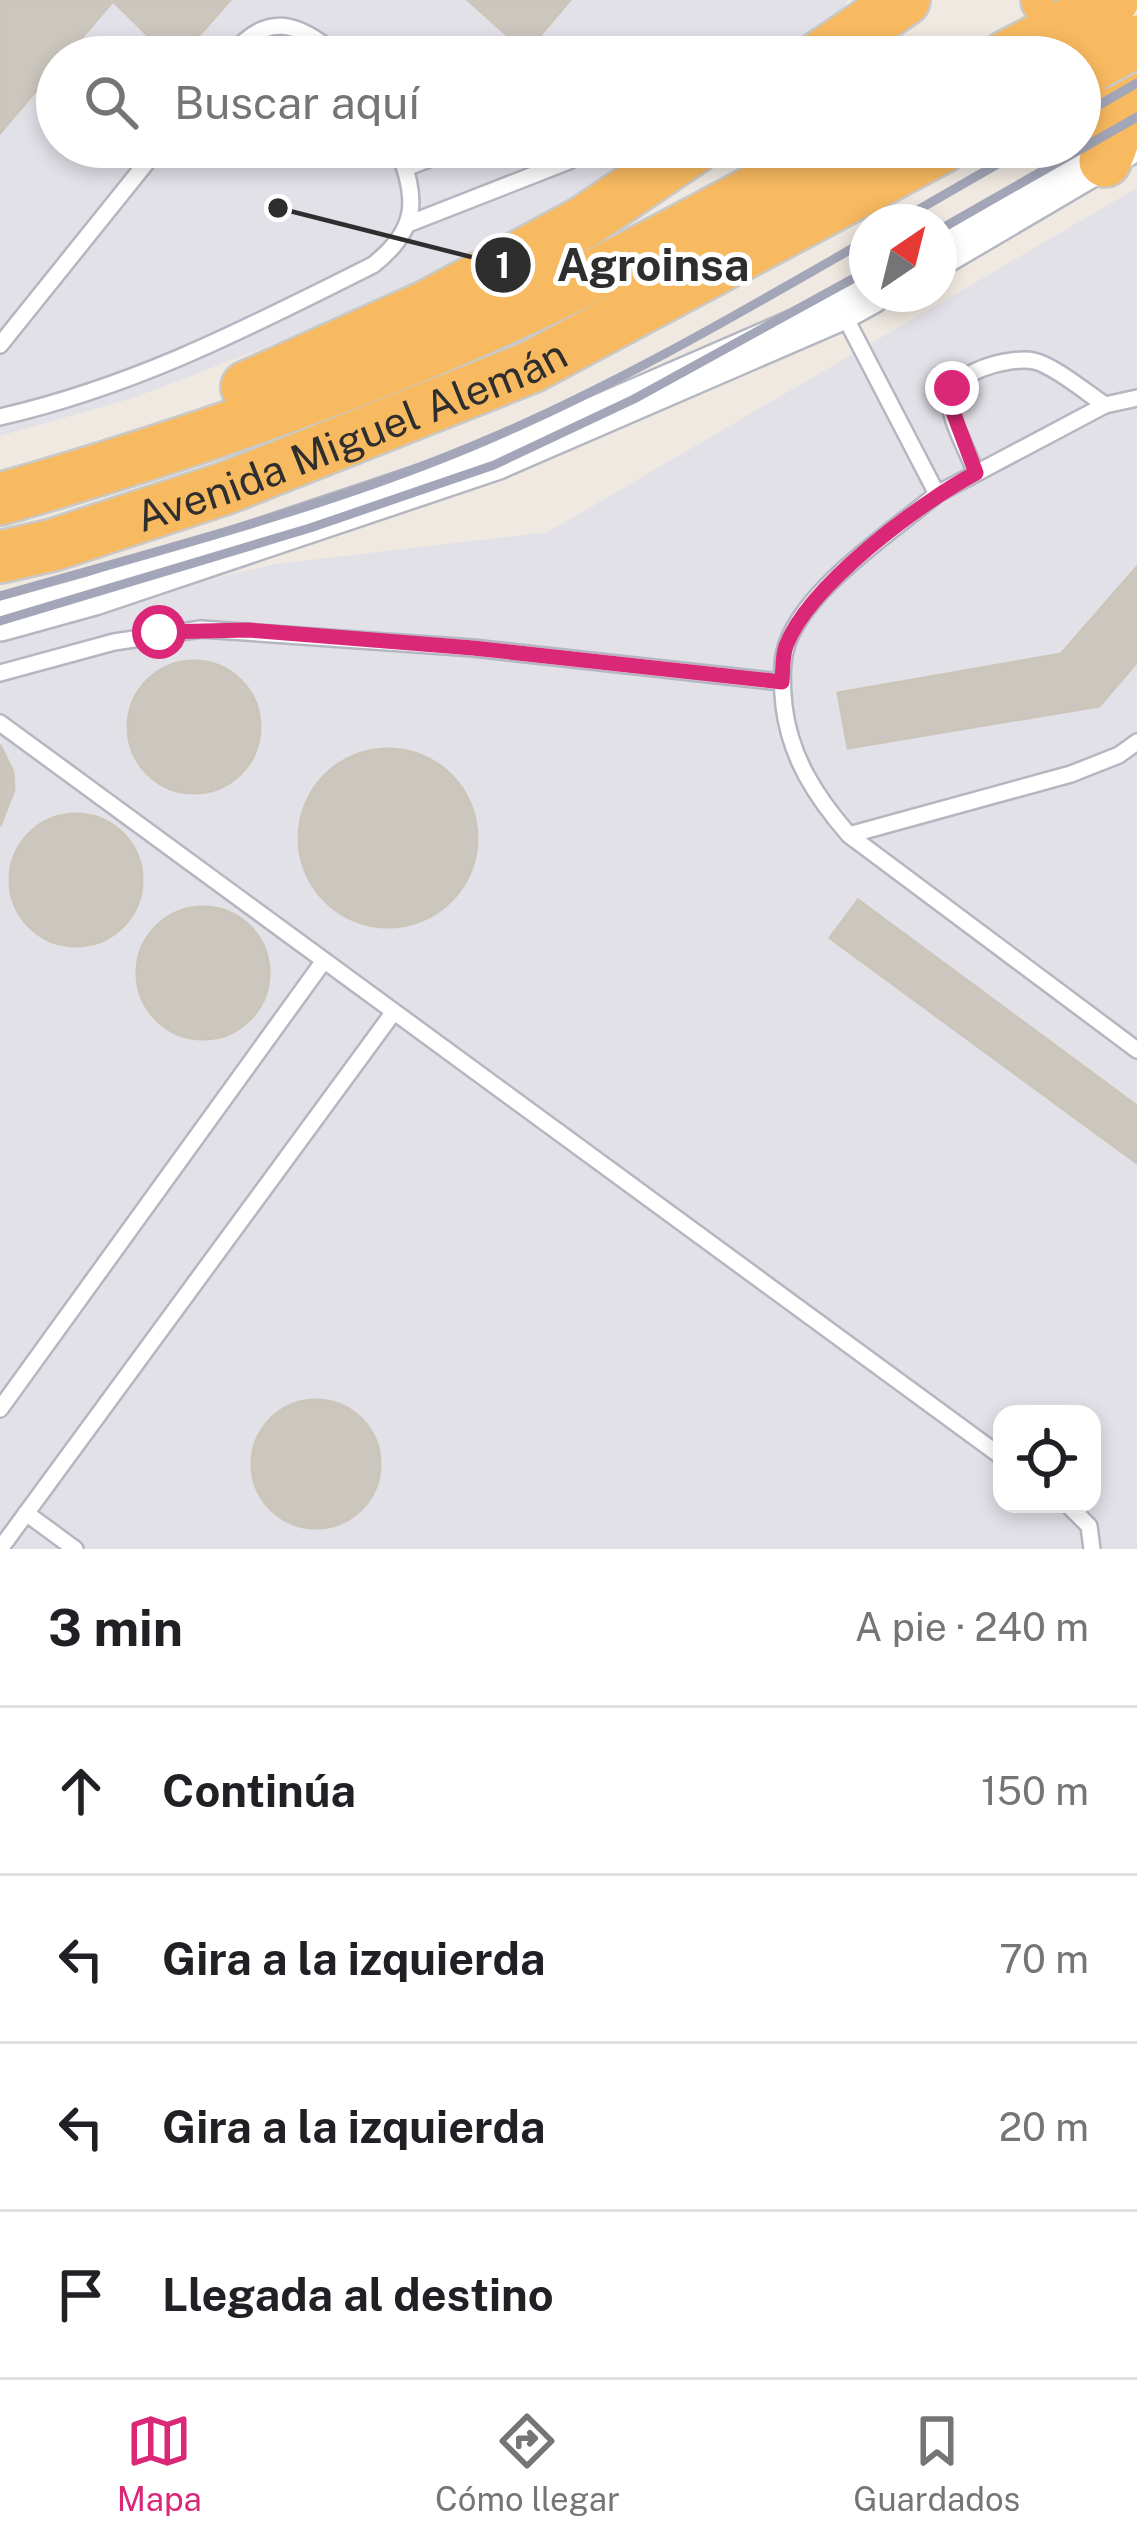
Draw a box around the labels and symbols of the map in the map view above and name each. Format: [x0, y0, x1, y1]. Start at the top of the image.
north arrow [849, 204, 957, 312]
callout: Agroinsa [473, 225, 774, 306]
text: Agroinsa [557, 238, 749, 291]
text: 1 [495, 244, 511, 286]
street label: Avenida Miguel Alemán [129, 328, 575, 541]
route end [925, 361, 979, 415]
route start [132, 605, 186, 659]

